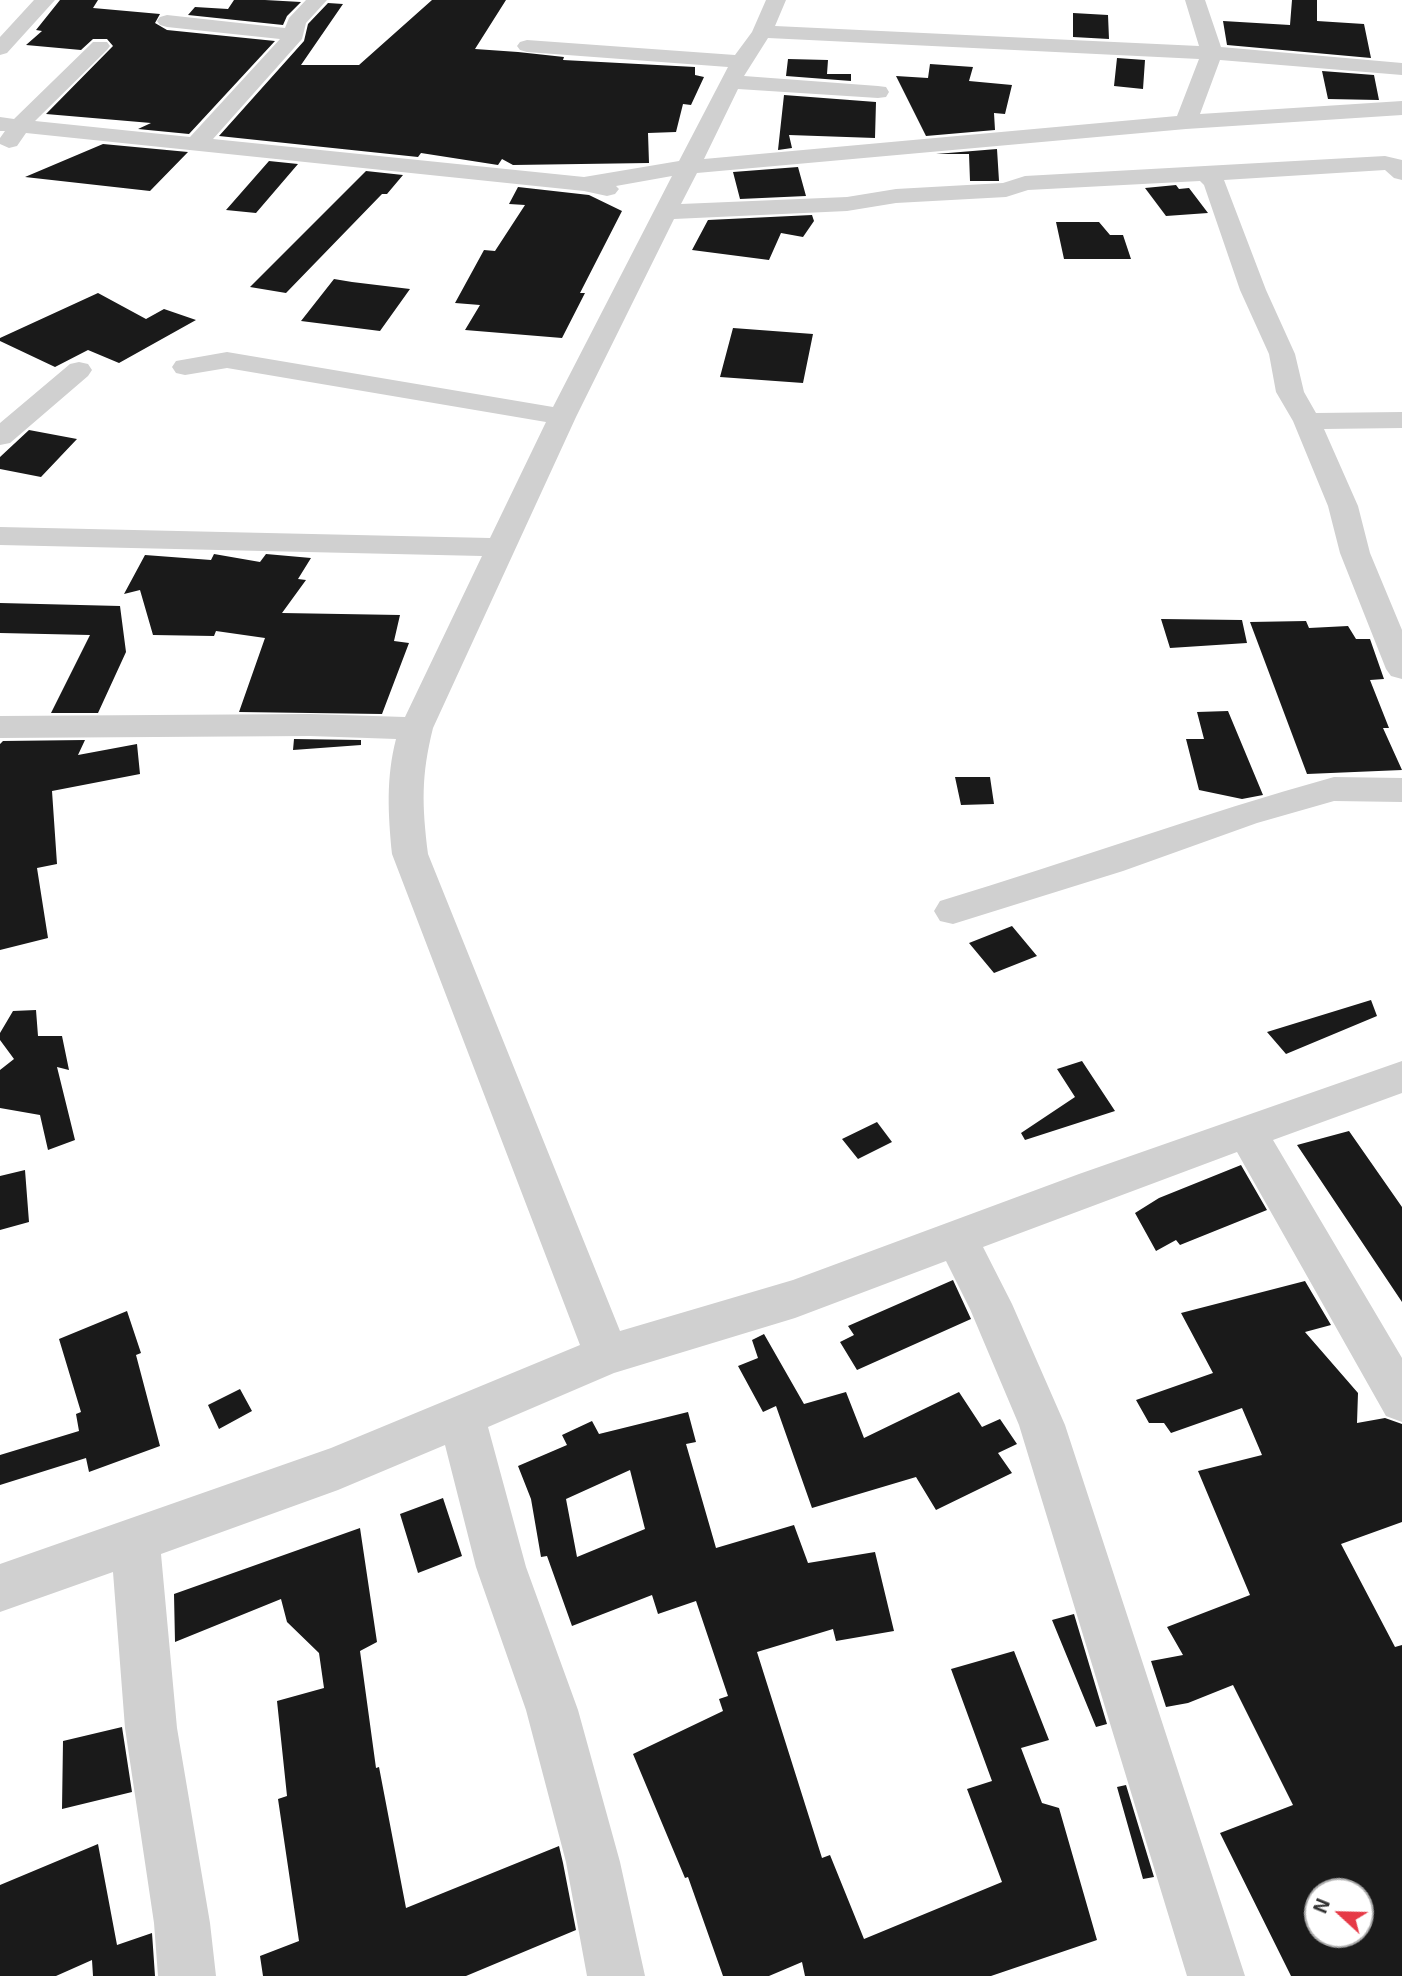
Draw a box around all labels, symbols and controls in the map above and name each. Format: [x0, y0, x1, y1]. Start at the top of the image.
north arrow [1304, 1878, 1374, 1948]
text: N [1308, 1895, 1334, 1916]

